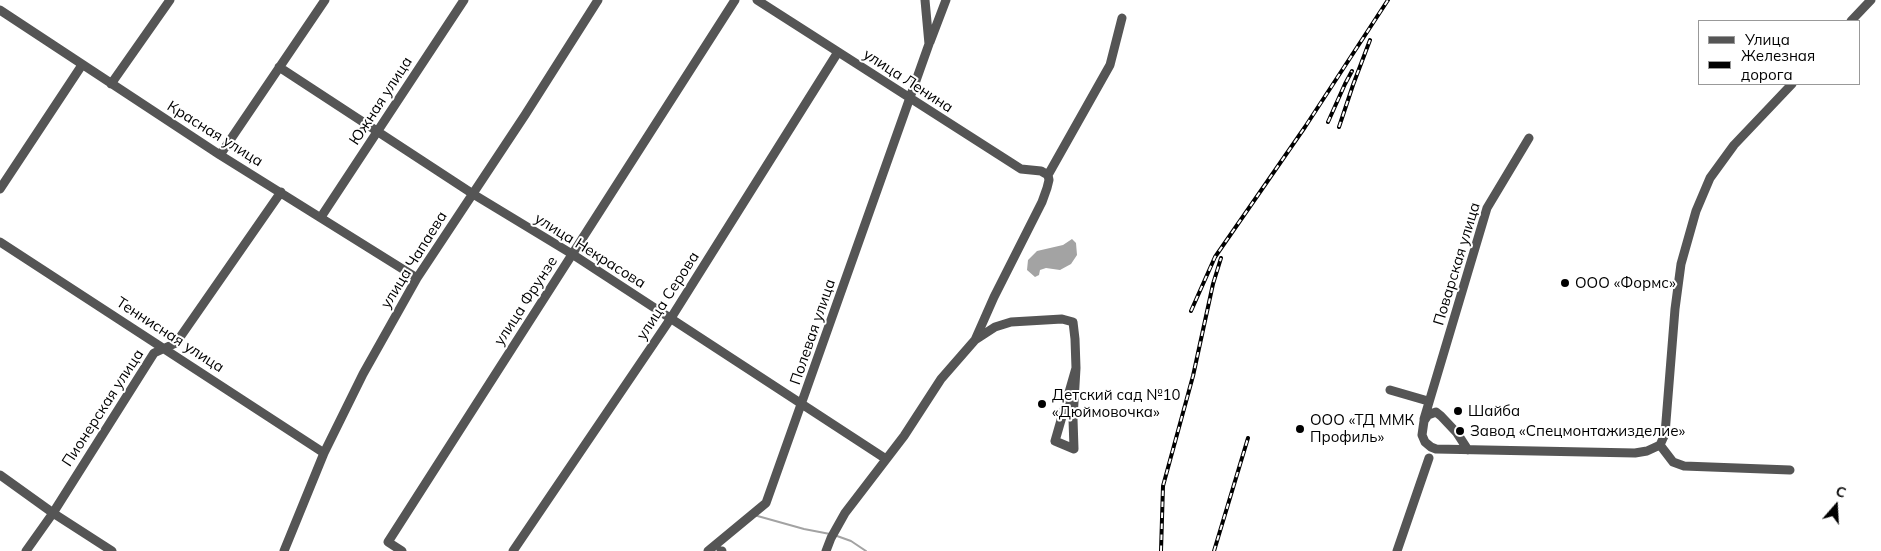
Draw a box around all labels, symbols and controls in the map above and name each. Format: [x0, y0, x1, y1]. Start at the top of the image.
legend [1698, 20, 1861, 85]
text: Улица [1745, 30, 1790, 49]
street label: улица Ленина [860, 45, 956, 117]
text: Железная дорога [1741, 46, 1815, 84]
street label: Южная улица [346, 53, 416, 149]
street label: Красная улица [164, 97, 266, 171]
street label: Поварская улица [1430, 200, 1484, 328]
street label: улица Чапаева [377, 208, 451, 312]
street label: улица Некрасова [531, 210, 649, 292]
street label: улица Серова [633, 249, 703, 343]
street label: улица Фрунзе [490, 253, 562, 349]
place label: ООО «Формс» [1575, 274, 1676, 292]
street label: Полевая улица [786, 277, 840, 387]
marker: ООО «Формс» [1559, 277, 1571, 289]
street label: Теннисная улица [113, 294, 227, 376]
street label: Пионерская улица [58, 346, 148, 470]
place label: Детский сад №10 «Дюймовочка» [1052, 386, 1181, 421]
marker: Детский сад №10 «Дюймовочка» [1036, 398, 1048, 410]
place label: Шайба [1468, 402, 1520, 420]
marker: Шайба [1452, 405, 1464, 417]
place label: ООО «ТД ММК Профиль» [1310, 411, 1414, 446]
place label: Завод «Спецмонтажизделие» [1470, 422, 1685, 440]
marker: ООО «ТД ММК Профиль» [1294, 423, 1306, 435]
marker: Завод «Спецмонтажизделие» [1454, 425, 1466, 437]
north arrow [1811, 481, 1861, 531]
text: С [1833, 482, 1848, 502]

